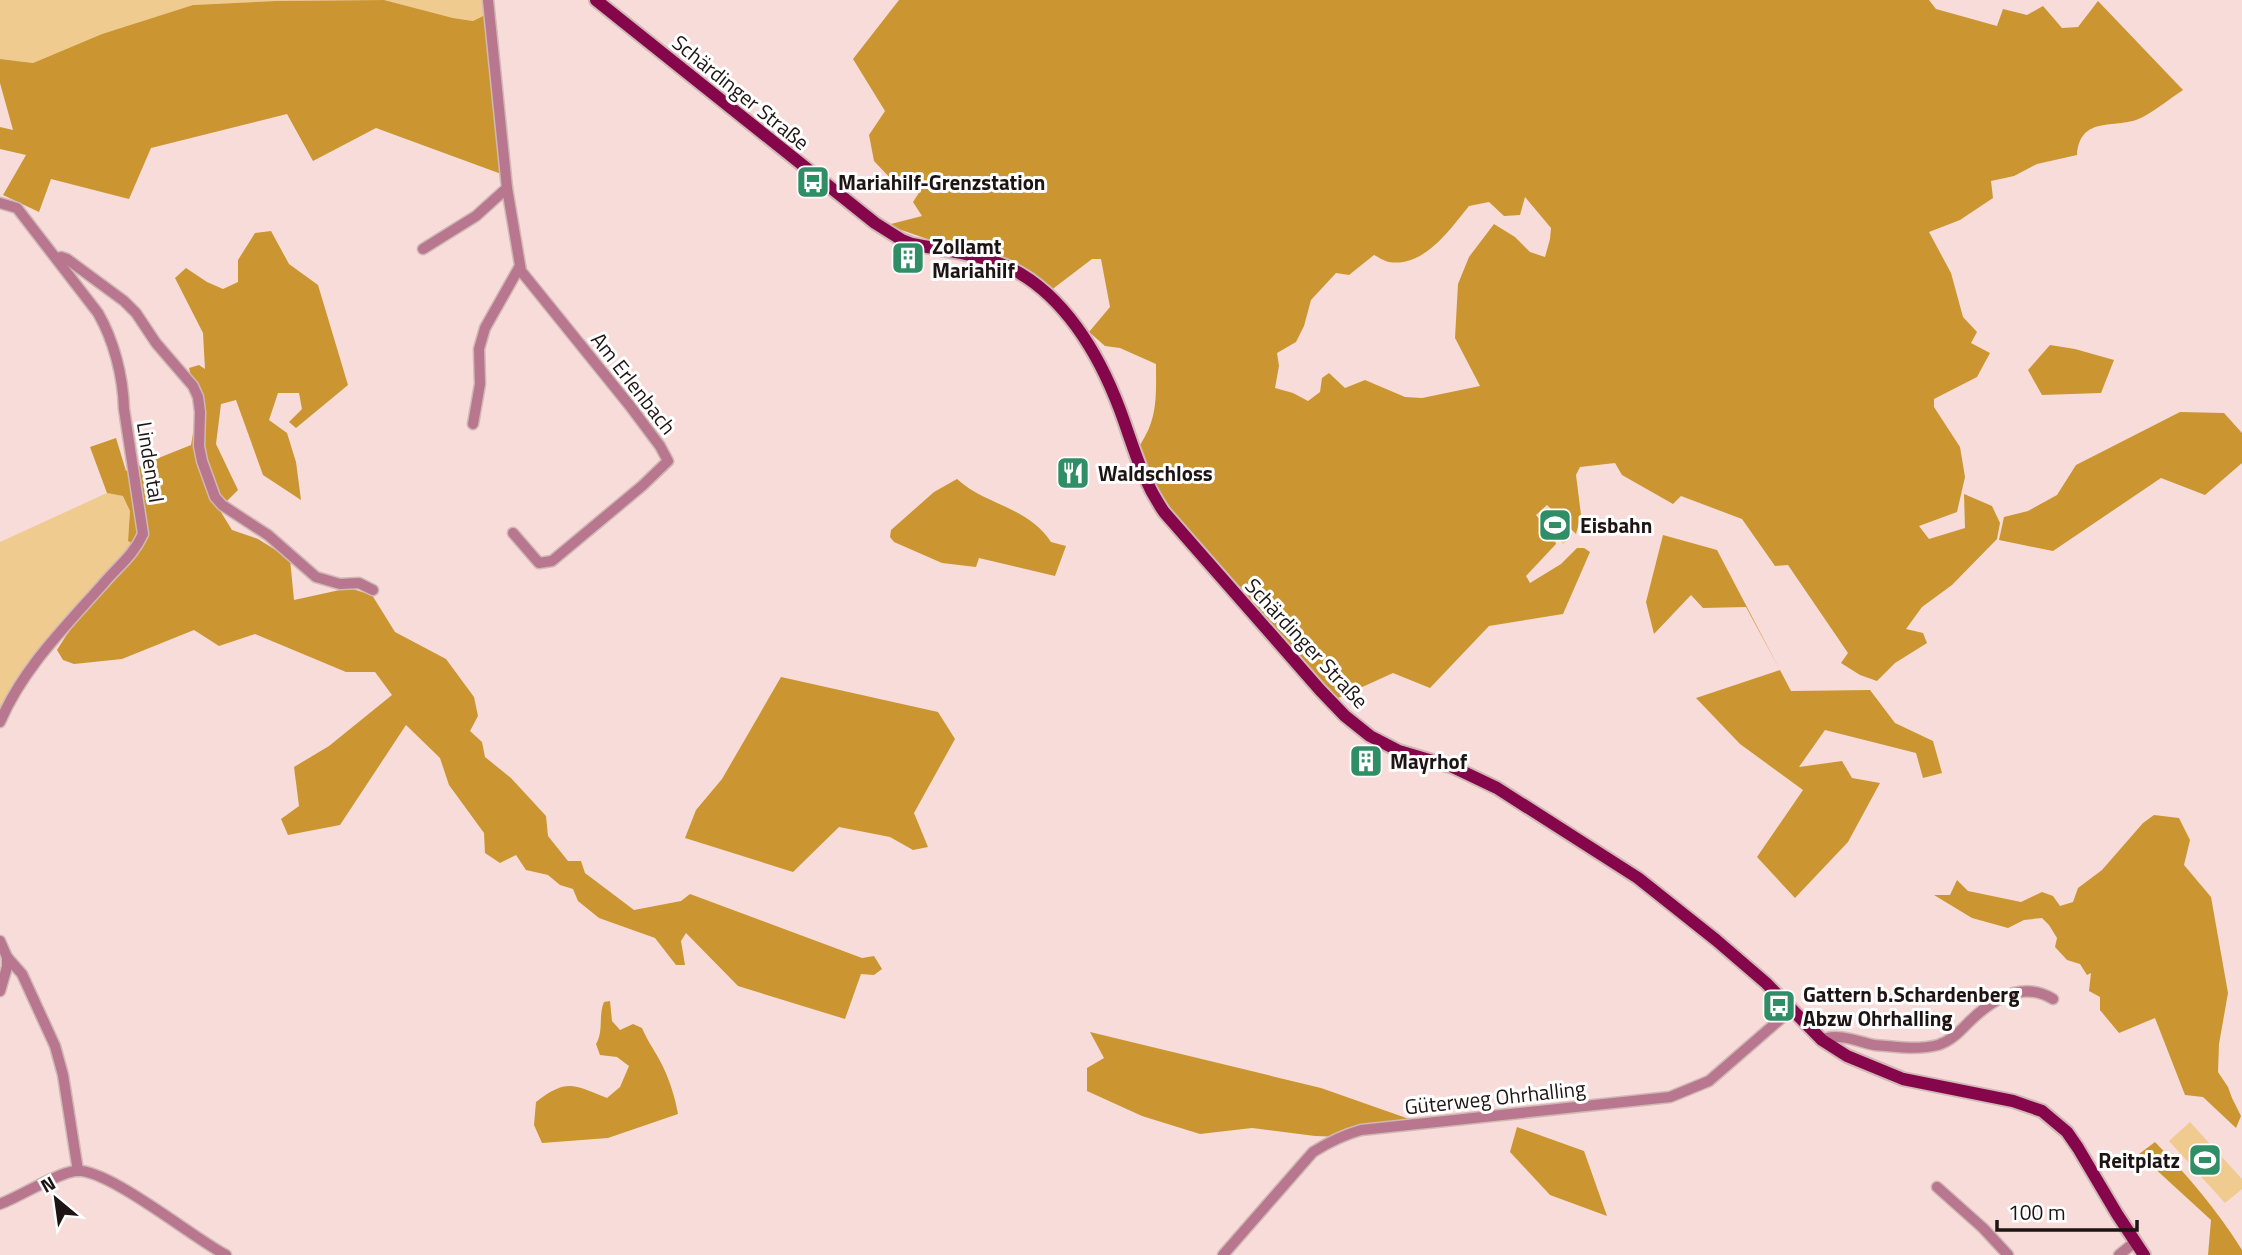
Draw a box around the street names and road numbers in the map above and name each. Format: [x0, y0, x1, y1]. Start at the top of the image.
street label: Schärdinger Straße [665, 27, 817, 157]
street label: Am Erlenbach [584, 325, 684, 441]
street label: Lindental [129, 419, 173, 505]
street label: Schärdinger Straße [1238, 570, 1376, 716]
street label: Güterweg Ohrhalling [1403, 1072, 1587, 1122]

